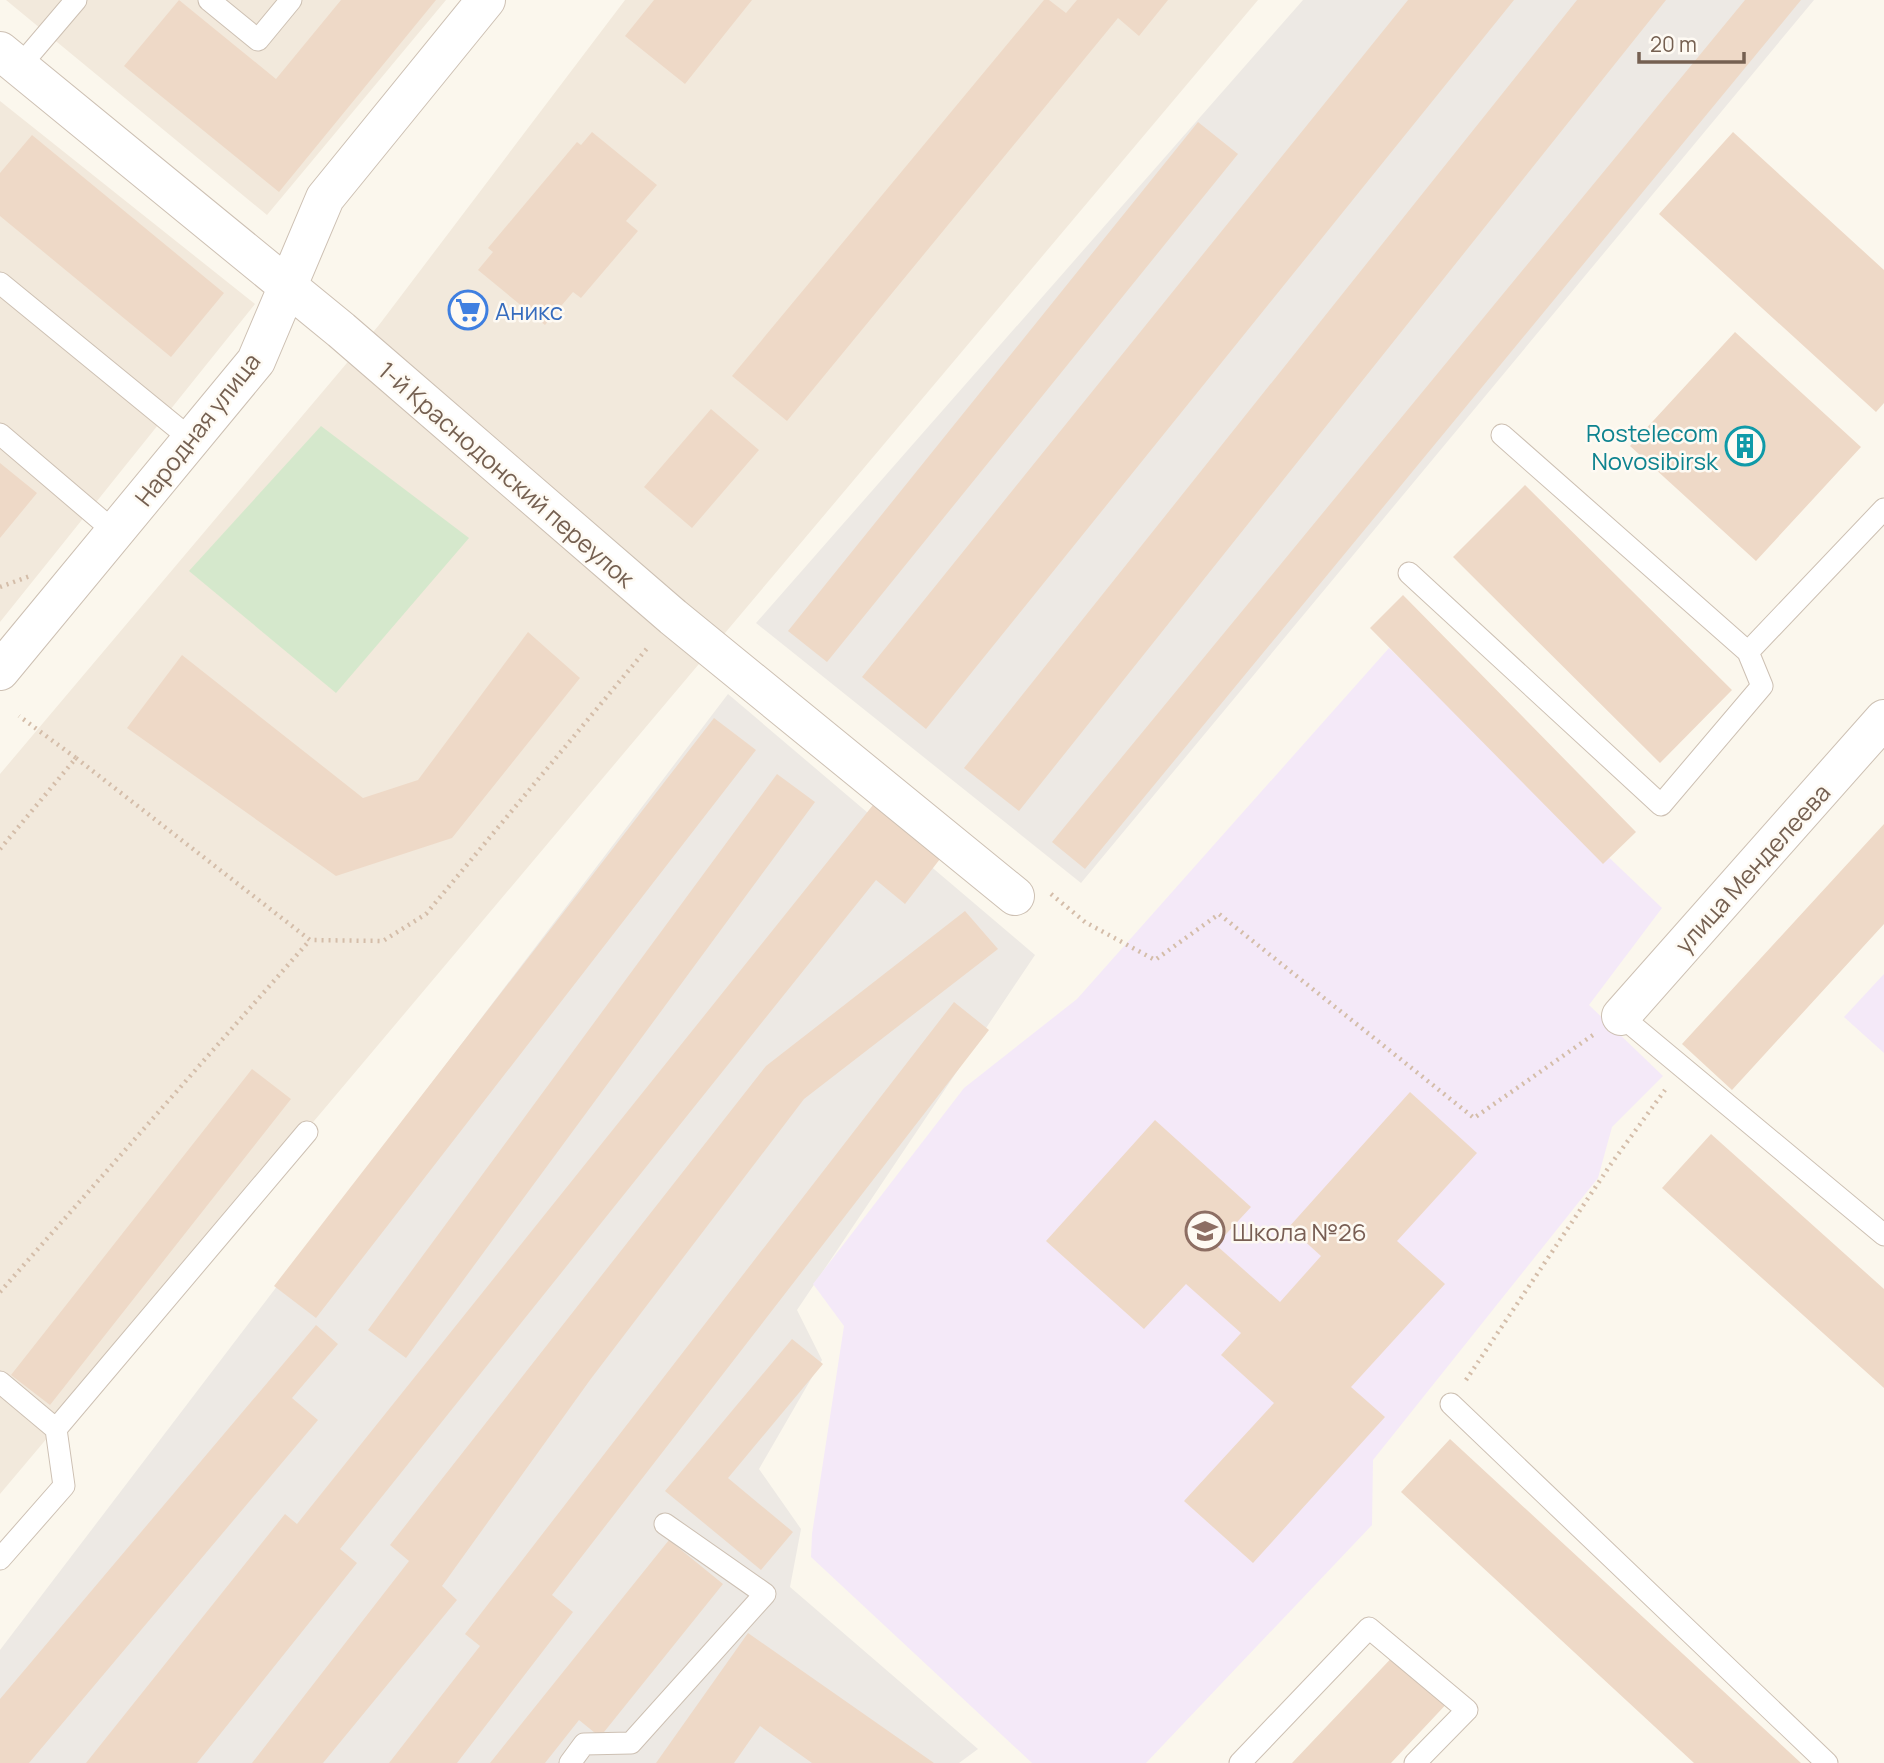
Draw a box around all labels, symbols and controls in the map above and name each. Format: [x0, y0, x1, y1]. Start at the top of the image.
scale bar [1639, 21, 1744, 65]
text: 20 m [1650, 30, 1697, 58]
supermarket icon: Аникс [447, 289, 489, 331]
place label: Аникс [495, 294, 563, 327]
street label: Народная улица [127, 346, 267, 512]
street label: 1-й Краснодонский переулок [372, 354, 643, 595]
place label: Rostelecom Novosibirsk [1586, 416, 1719, 477]
building icon: Rostelecom Novosibirsk [1724, 425, 1766, 467]
street label: улица Менделеева [1667, 776, 1837, 960]
school or university icon: Школа №26 [1184, 1210, 1226, 1252]
place label: Школа №26 [1232, 1215, 1367, 1248]

